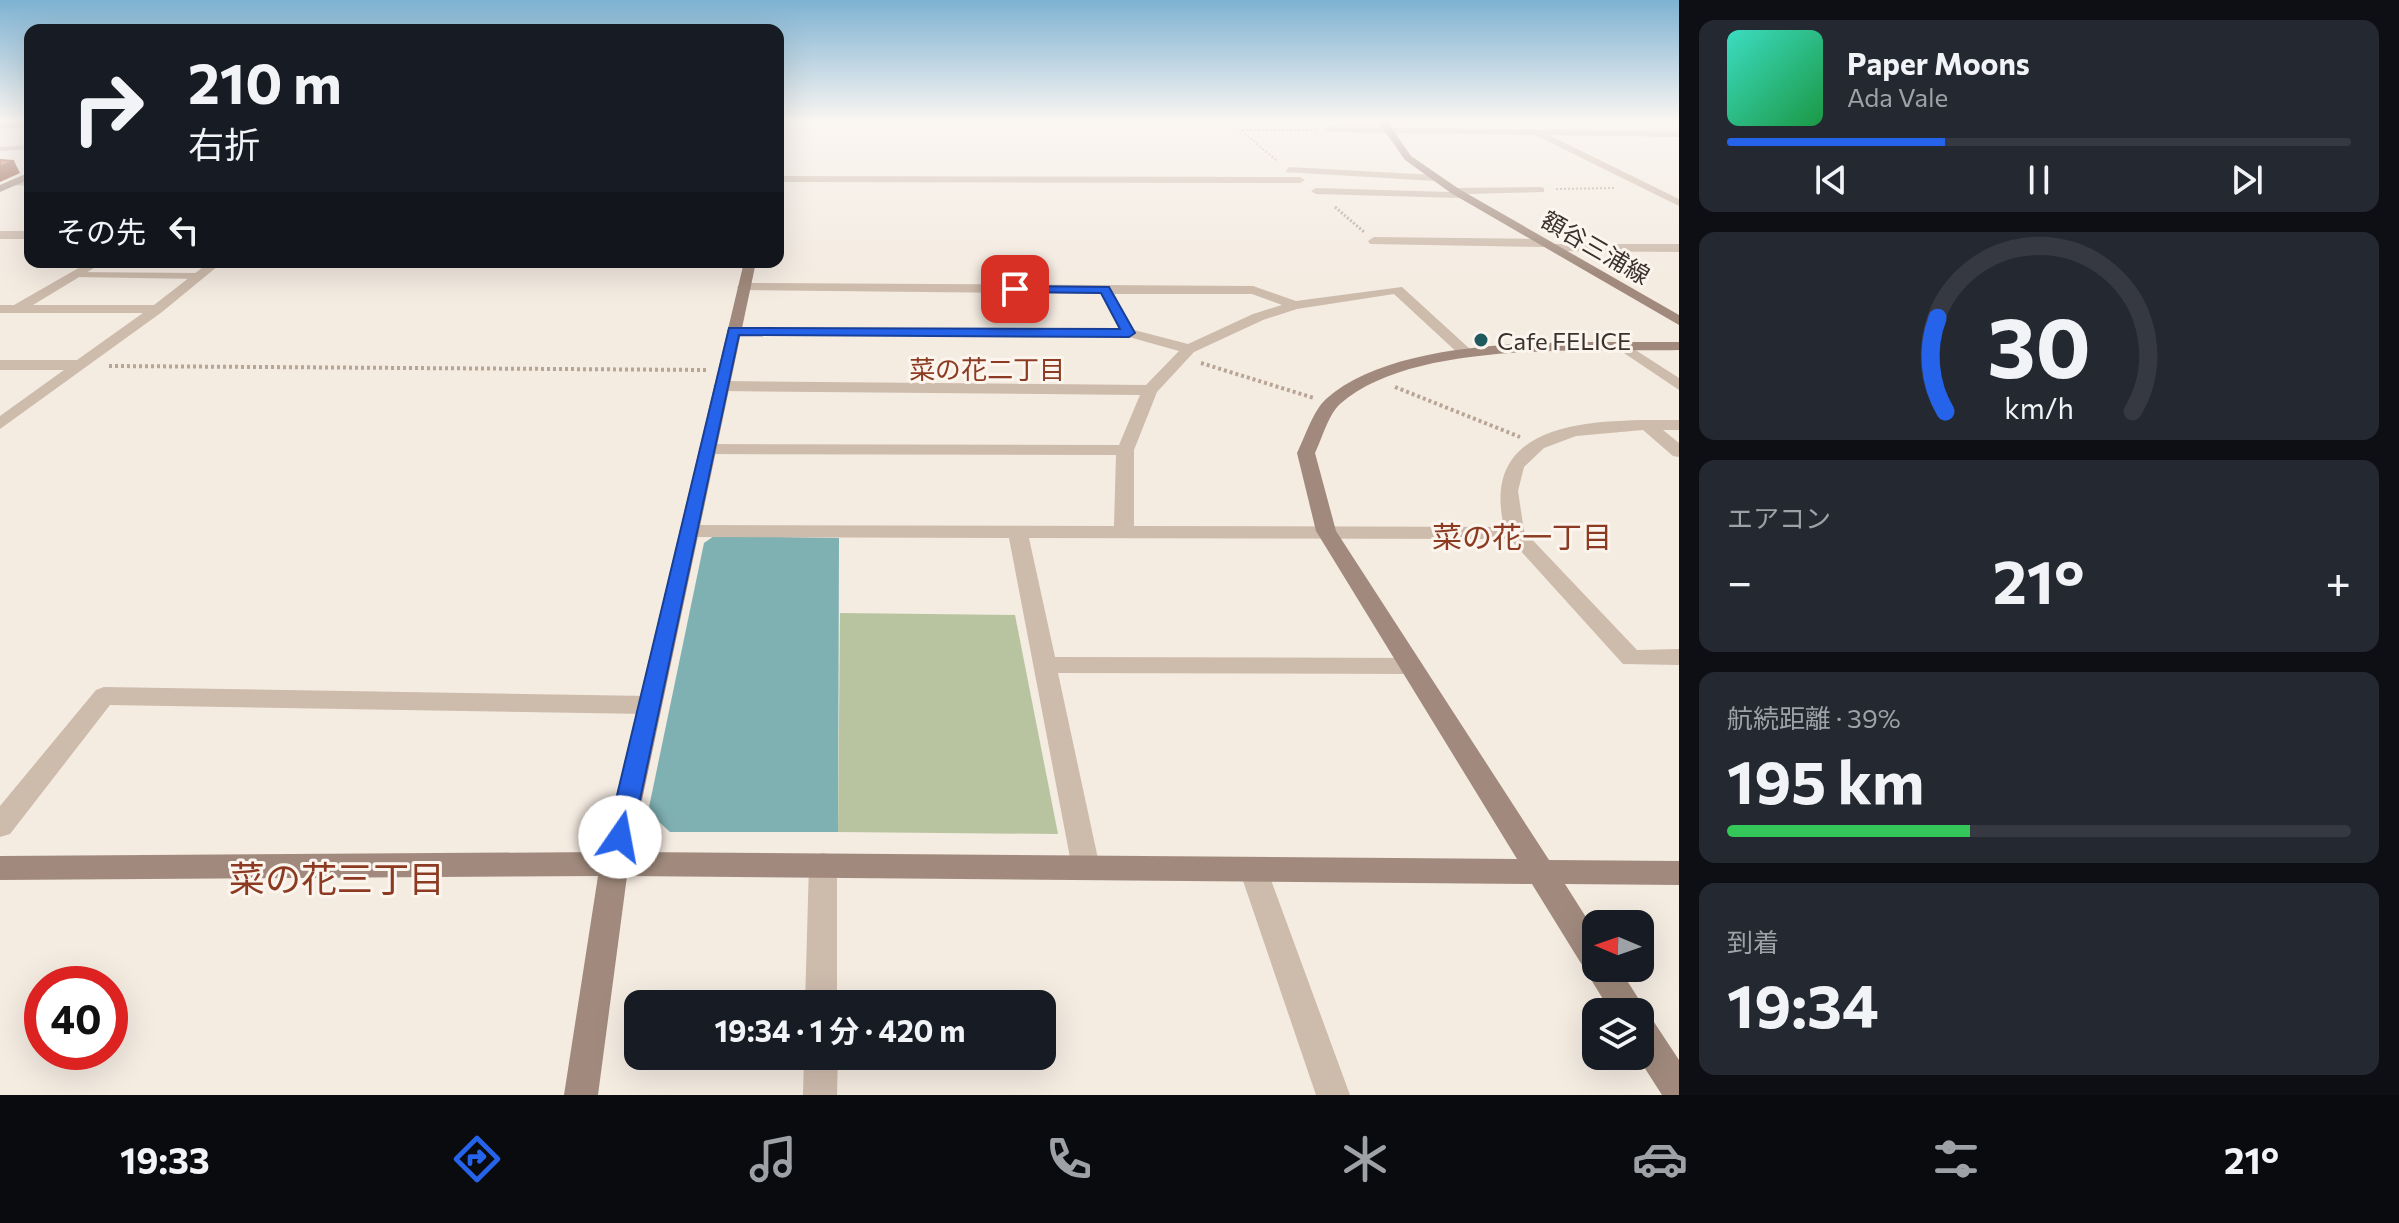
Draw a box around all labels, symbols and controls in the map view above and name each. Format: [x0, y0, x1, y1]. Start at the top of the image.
text: Paper Moons [1847, 44, 2030, 81]
text: 210 m [188, 47, 342, 116]
icon: right [56, 56, 160, 160]
text: Ada Vale [1847, 81, 1948, 112]
text: 右折 [188, 121, 260, 165]
icon: previous [1809, 158, 1853, 202]
icon: pause [2017, 158, 2061, 202]
icon: next [2225, 158, 2269, 202]
street label: 額谷三浦線 [1537, 204, 1655, 290]
icon: left [162, 208, 206, 252]
text: その先 [56, 212, 146, 249]
pin [981, 255, 1049, 323]
icon: arrive [993, 267, 1037, 311]
text: 30 [1987, 292, 2091, 394]
place label: Cafe FELICE [1497, 326, 1631, 355]
marker: Cafe FELICE [1472, 331, 1490, 349]
district label: 菜の花二丁目 [909, 353, 1065, 384]
text: km/h [2004, 390, 2074, 425]
text: エアコン [1727, 502, 1831, 533]
district label: 菜の花一丁目 [1432, 517, 1612, 554]
text: 21° [1993, 543, 2085, 616]
text: − [1727, 553, 1752, 607]
text: + [2325, 553, 2351, 607]
text: 航続距離 · 39% [1727, 702, 1901, 733]
text: 195 km [1727, 743, 1924, 816]
position arrow [578, 795, 662, 879]
district label: 菜の花三丁目 [229, 855, 445, 899]
north arrow [1582, 910, 1654, 982]
map controls [1582, 910, 1654, 1070]
text: 到着 [1727, 926, 1779, 957]
speed limit sign: 40 [24, 966, 128, 1070]
text: 19:34 [1727, 967, 1879, 1040]
button: layers [1582, 998, 1654, 1070]
text: 19:34 · 1 分 · 420 m [715, 1011, 965, 1048]
icon: directions [449, 1131, 505, 1187]
icon: music [745, 1131, 801, 1187]
icon: phone [1041, 1131, 1097, 1187]
icon: climate [1337, 1131, 1393, 1187]
icon: car [1632, 1131, 1688, 1187]
icon: filters [1928, 1131, 1984, 1187]
text: 19:33 [120, 1137, 210, 1181]
text: 21° [2224, 1137, 2279, 1181]

